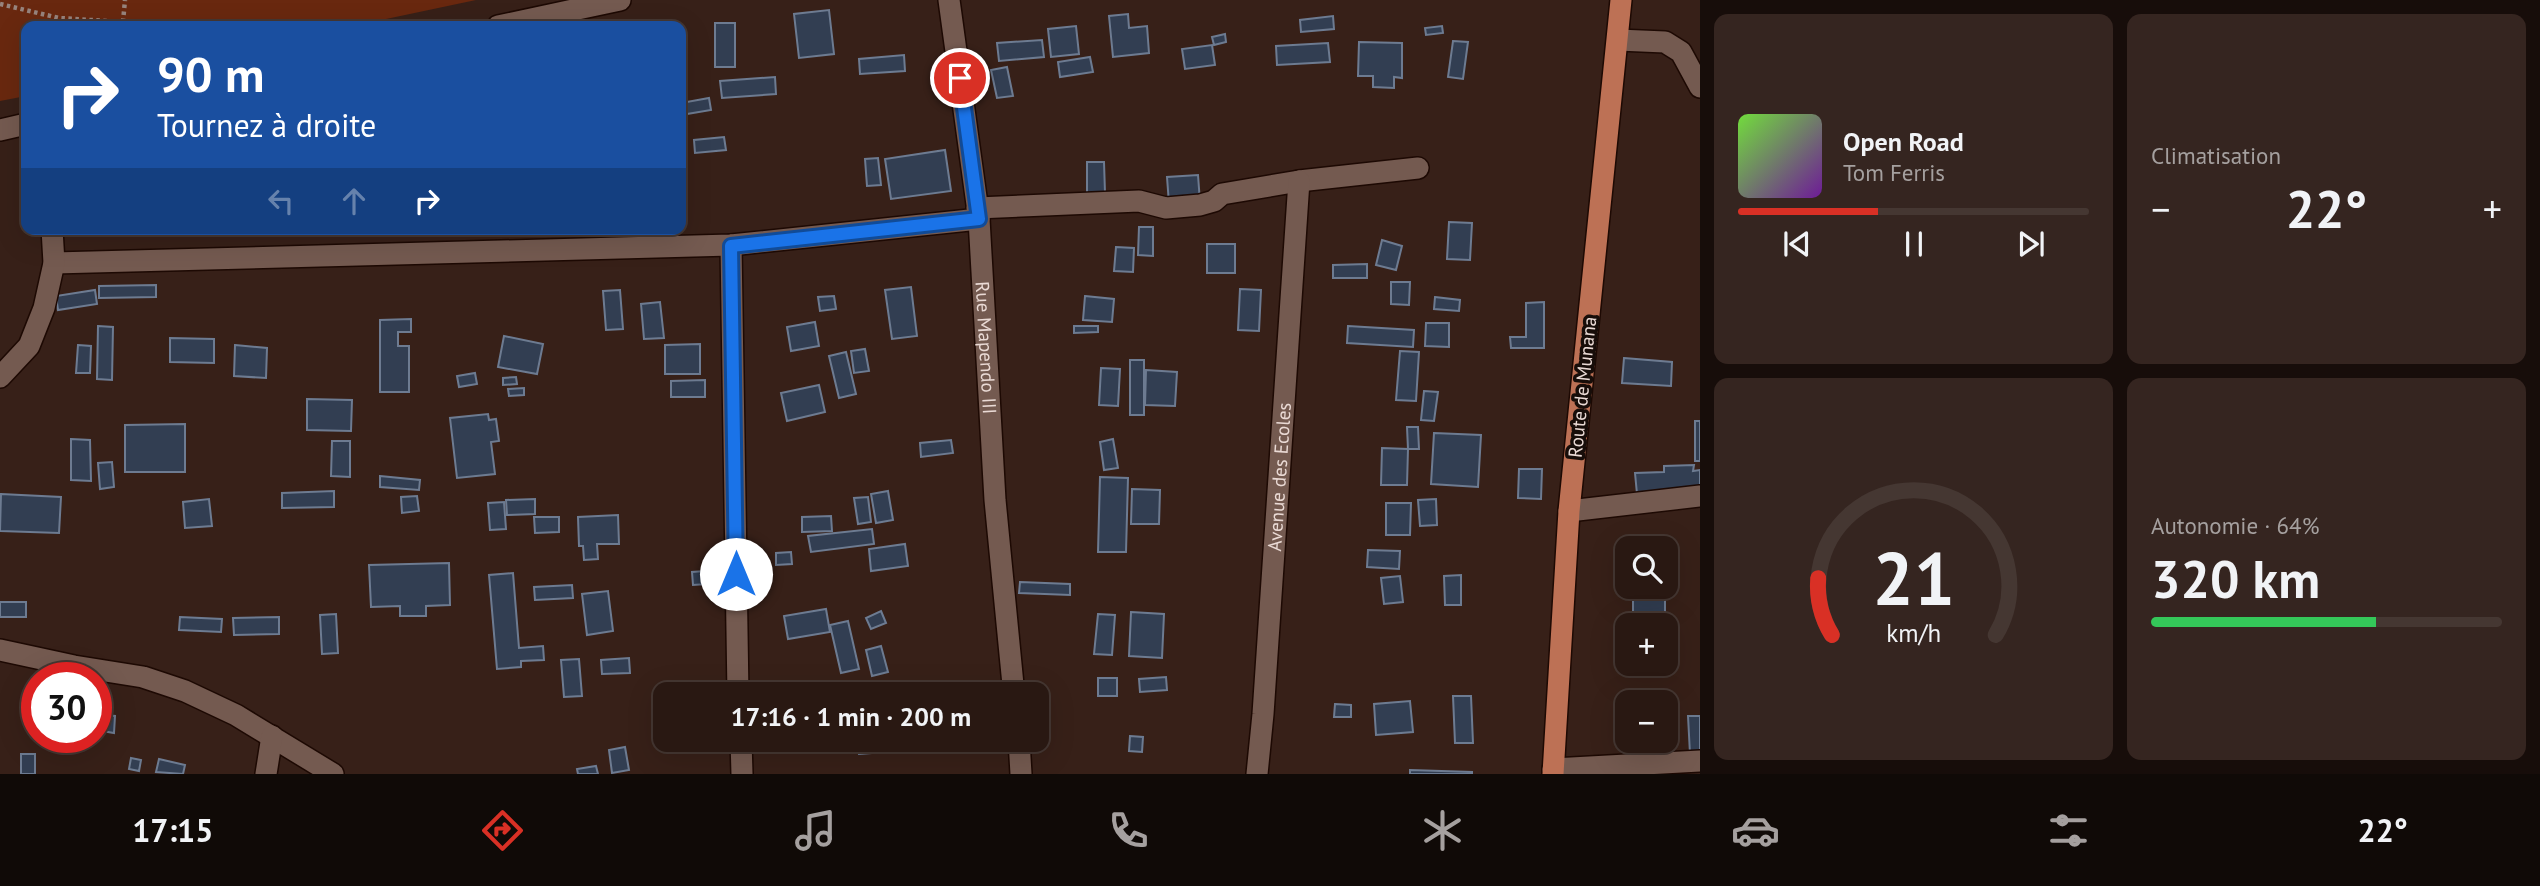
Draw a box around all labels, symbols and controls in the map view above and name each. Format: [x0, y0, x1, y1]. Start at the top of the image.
text: 90 m [157, 42, 264, 106]
pin [930, 48, 990, 108]
icon: right [42, 49, 133, 140]
icon: arrive [941, 59, 979, 97]
text: Tournez à droite [157, 104, 376, 146]
text: Open Road [1843, 125, 1964, 158]
text: Climatisation [2151, 141, 2281, 170]
text: Tom Ferris [1843, 158, 1945, 187]
text: 22° [2286, 175, 2367, 242]
icon: left [262, 182, 300, 220]
icon: ahead [335, 182, 373, 220]
icon: right [408, 182, 446, 220]
text: − [2151, 184, 2170, 233]
text: + [2483, 184, 2502, 233]
icon: previous [1778, 225, 1816, 263]
icon: pause [1895, 225, 1933, 263]
icon: next [2012, 225, 2050, 263]
street label: Rue Mapendo III [971, 281, 1002, 415]
street label: Route de Munana [1563, 315, 1601, 459]
street label: Avenue des Ecoles [1262, 402, 1296, 552]
text: Autonomie · 64% [2151, 511, 2319, 540]
text: 21 [1872, 531, 1955, 625]
map controls [1615, 536, 1678, 753]
button: search [1615, 536, 1678, 599]
position arrow [699, 537, 773, 611]
text: 320 km [2151, 545, 2320, 612]
button: + [1615, 613, 1678, 676]
text: km/h [1886, 617, 1941, 649]
speed limit sign: 30 [21, 662, 112, 753]
button: − [1615, 690, 1678, 753]
text: 17:16 · 1 min · 200 m [731, 700, 971, 733]
icon: directions [478, 806, 527, 855]
icon: music [791, 806, 840, 855]
icon: phone [1104, 806, 1153, 855]
icon: climate [1418, 806, 1467, 855]
icon: car [1731, 806, 1780, 855]
icon: filters [2044, 806, 2093, 855]
text: 17:15 [132, 809, 213, 851]
text: 22° [2358, 809, 2408, 851]

